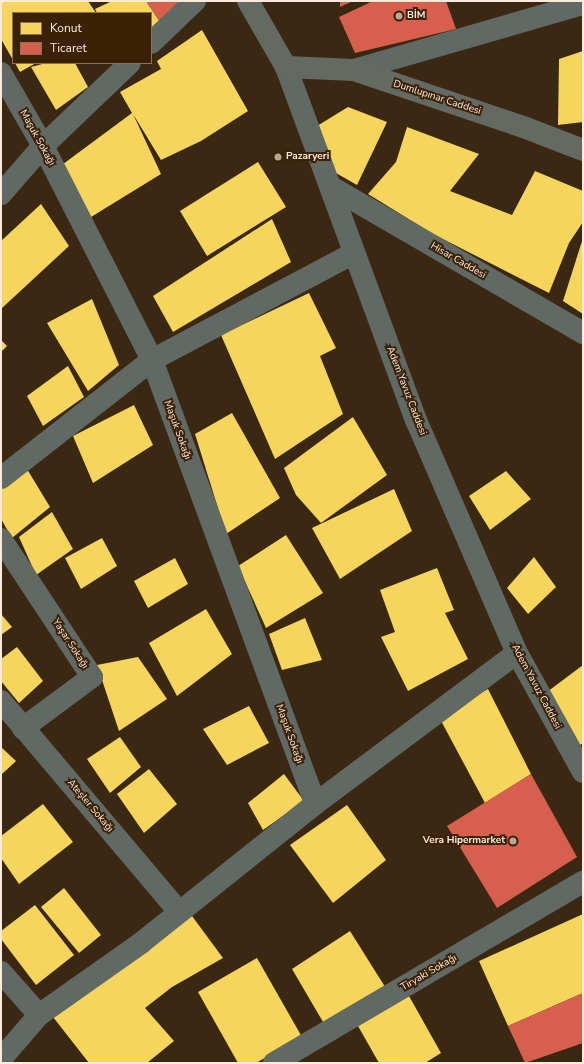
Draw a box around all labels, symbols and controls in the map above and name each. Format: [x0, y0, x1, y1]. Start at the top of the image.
place label: BİM [407, 10, 425, 22]
marker: BİM [394, 11, 404, 21]
legend [12, 12, 152, 64]
text: Konut [50, 20, 82, 36]
text: Ticaret [50, 40, 87, 56]
street label: Dumlupınar Caddesi [392, 78, 482, 118]
street label: Maşuk Sokağı [17, 108, 57, 168]
place label: Pazaryeri [286, 151, 329, 163]
marker: Pazaryeri [273, 152, 283, 162]
street label: Hisar Caddesi [428, 240, 488, 282]
street label: Adem Yavuz Caddesi [384, 345, 428, 437]
street label: Maşuk Sokağı [161, 399, 193, 461]
street label: Yaşar Sokağı [49, 617, 91, 671]
street label: Adem Yavuz Caddesi [509, 643, 563, 731]
street label: Maşuk Sokağı [273, 703, 305, 765]
street label: Ateşler Sokağı [64, 777, 116, 835]
place label: Vera Hipermarket [423, 835, 505, 847]
marker: Vera Hipermarket [508, 836, 518, 846]
street label: Tiryaki Sokağı [399, 952, 459, 994]

